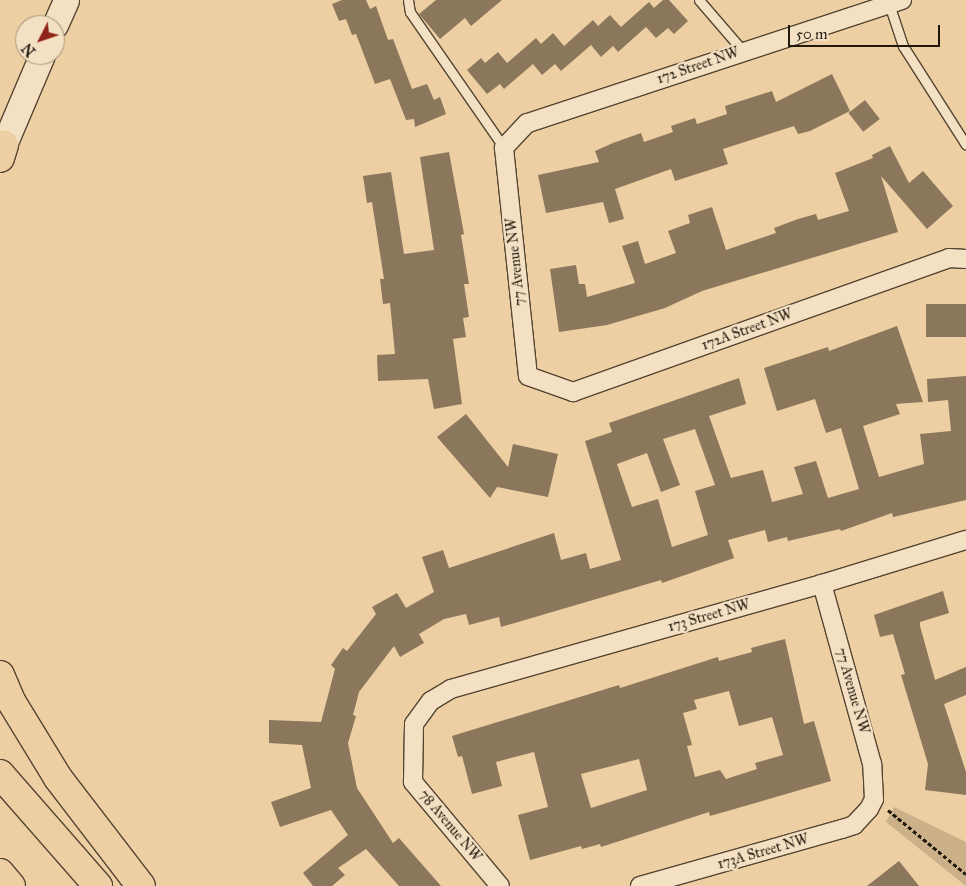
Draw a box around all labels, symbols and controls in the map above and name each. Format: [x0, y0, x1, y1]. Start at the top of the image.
north arrow [15, 15, 65, 65]
scale bar [791, 15, 944, 47]
text: 50 m [796, 25, 828, 43]
text: N [19, 39, 39, 60]
street label: 172 Street NW [655, 44, 741, 88]
street label: 77 Avenue NW [503, 217, 529, 307]
street label: 172A Street NW [699, 306, 795, 354]
street label: 173 Street NW [666, 596, 752, 636]
street label: 77 Avenue NW [832, 646, 872, 736]
street label: 78 Avenue NW [415, 787, 485, 865]
street label: 173A Street NW [716, 831, 810, 873]

